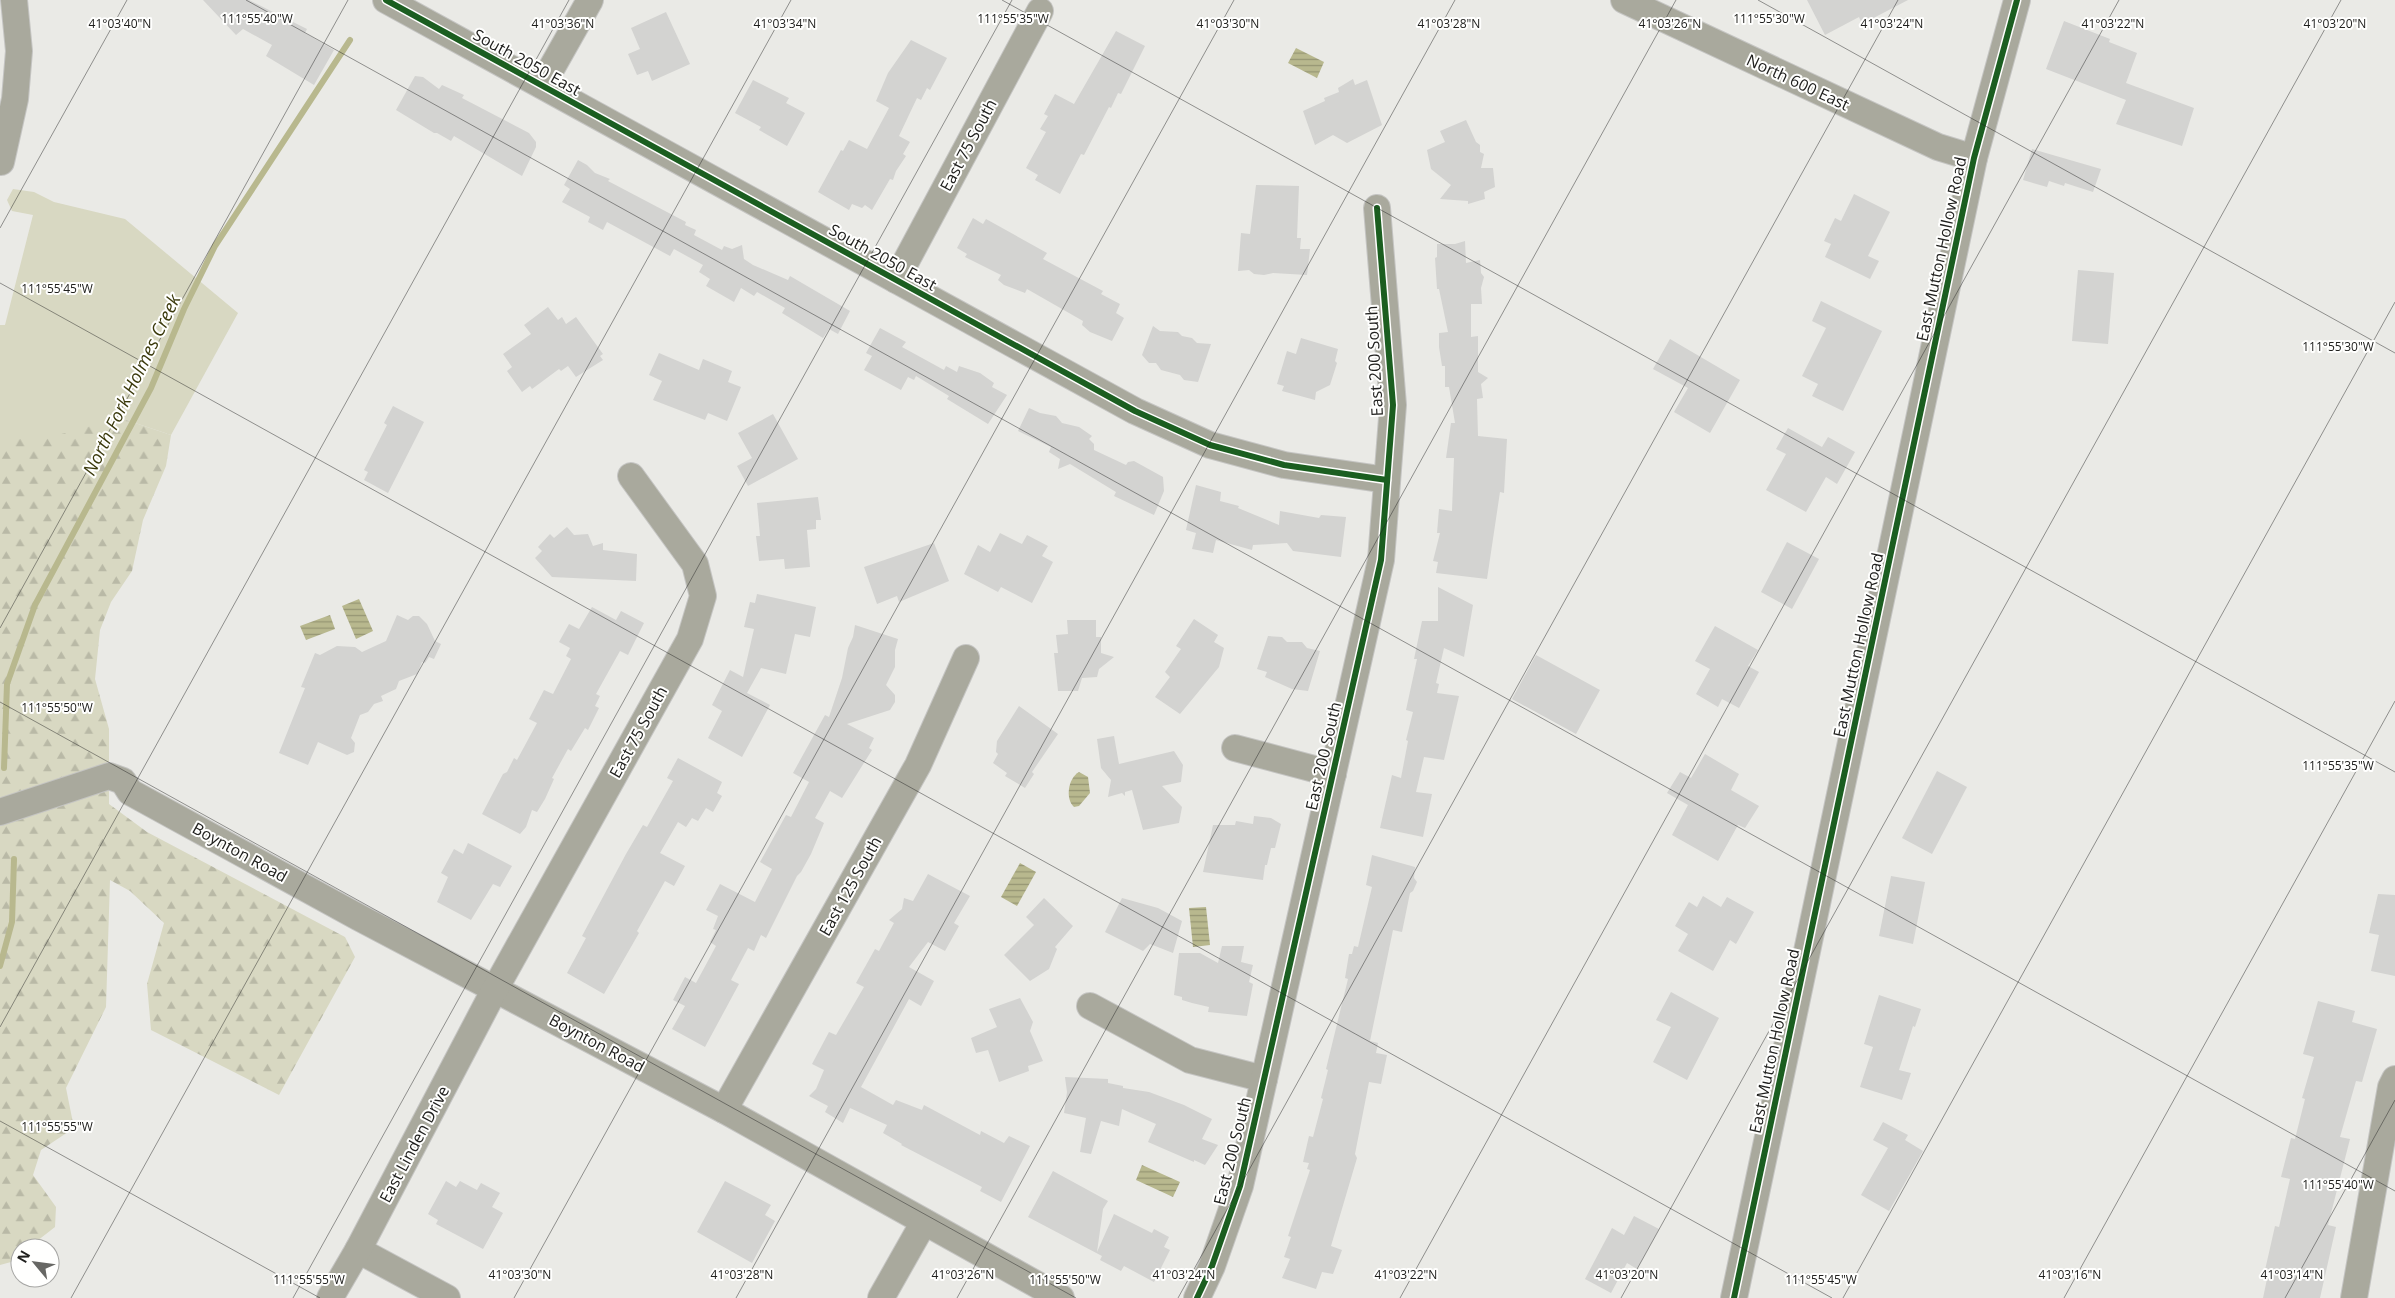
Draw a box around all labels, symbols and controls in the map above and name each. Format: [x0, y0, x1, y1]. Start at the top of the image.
text: 111°55'40"W [221, 10, 293, 27]
text: 111°55'35"W [977, 10, 1049, 27]
text: 111°55'30"W [1733, 10, 1805, 27]
text: 41°03'40"N [89, 15, 151, 32]
text: 41°03'36"N [532, 15, 594, 32]
text: 41°03'34"N [754, 15, 816, 32]
text: 41°03'30"N [1197, 15, 1259, 32]
text: 41°03'28"N [1418, 15, 1480, 32]
text: 41°03'26"N [1639, 15, 1701, 32]
text: 41°03'24"N [1861, 15, 1923, 32]
text: 41°03'22"N [2082, 15, 2144, 32]
text: 41°03'20"N [2304, 15, 2366, 32]
street label: South 2050 East [469, 23, 585, 101]
street label: North 600 East [1743, 49, 1853, 115]
street label: East 75 South [934, 95, 1002, 195]
street label: East Mutton Hollow Road [1911, 155, 1971, 343]
street label: South 2050 East [825, 218, 941, 296]
text: 111°55'45"W [21, 280, 93, 297]
water label: North Fork Holmes Creek [77, 289, 186, 479]
street label: East 200 South [1360, 305, 1388, 417]
text: 111°55'30"W [2302, 338, 2374, 355]
street label: East Mutton Hollow Road [1828, 551, 1888, 739]
street label: East 75 South [604, 682, 672, 782]
text: 111°55'50"W [21, 699, 93, 716]
street label: East 200 South [1300, 700, 1346, 812]
text: 111°55'35"W [2302, 757, 2374, 774]
street label: Boynton Road [189, 817, 291, 887]
street label: East 125 South [814, 832, 886, 940]
street label: East Mutton Hollow Road [1744, 947, 1804, 1135]
street label: Boynton Road [545, 1009, 649, 1077]
street label: East Linden Drive [374, 1082, 454, 1206]
street label: East 200 South [1208, 1095, 1256, 1207]
text: 111°55'55"W [21, 1118, 93, 1135]
text: 111°55'40"W [2302, 1176, 2374, 1193]
north arrow [10, 1238, 60, 1288]
text: N [12, 1247, 34, 1266]
text: 41°03'30"N [489, 1266, 551, 1283]
text: 41°03'28"N [711, 1266, 773, 1283]
text: 41°03'26"N [932, 1266, 994, 1283]
text: 41°03'24"N [1153, 1266, 1215, 1283]
text: 41°03'22"N [1375, 1266, 1437, 1283]
text: 41°03'20"N [1596, 1266, 1658, 1283]
text: 41°03'16"N [2039, 1266, 2101, 1283]
text: 41°03'14"N [2261, 1266, 2323, 1283]
text: 111°55'55"W [273, 1271, 345, 1288]
text: 111°55'50"W [1029, 1271, 1101, 1288]
text: 111°55'45"W [1785, 1271, 1857, 1288]

